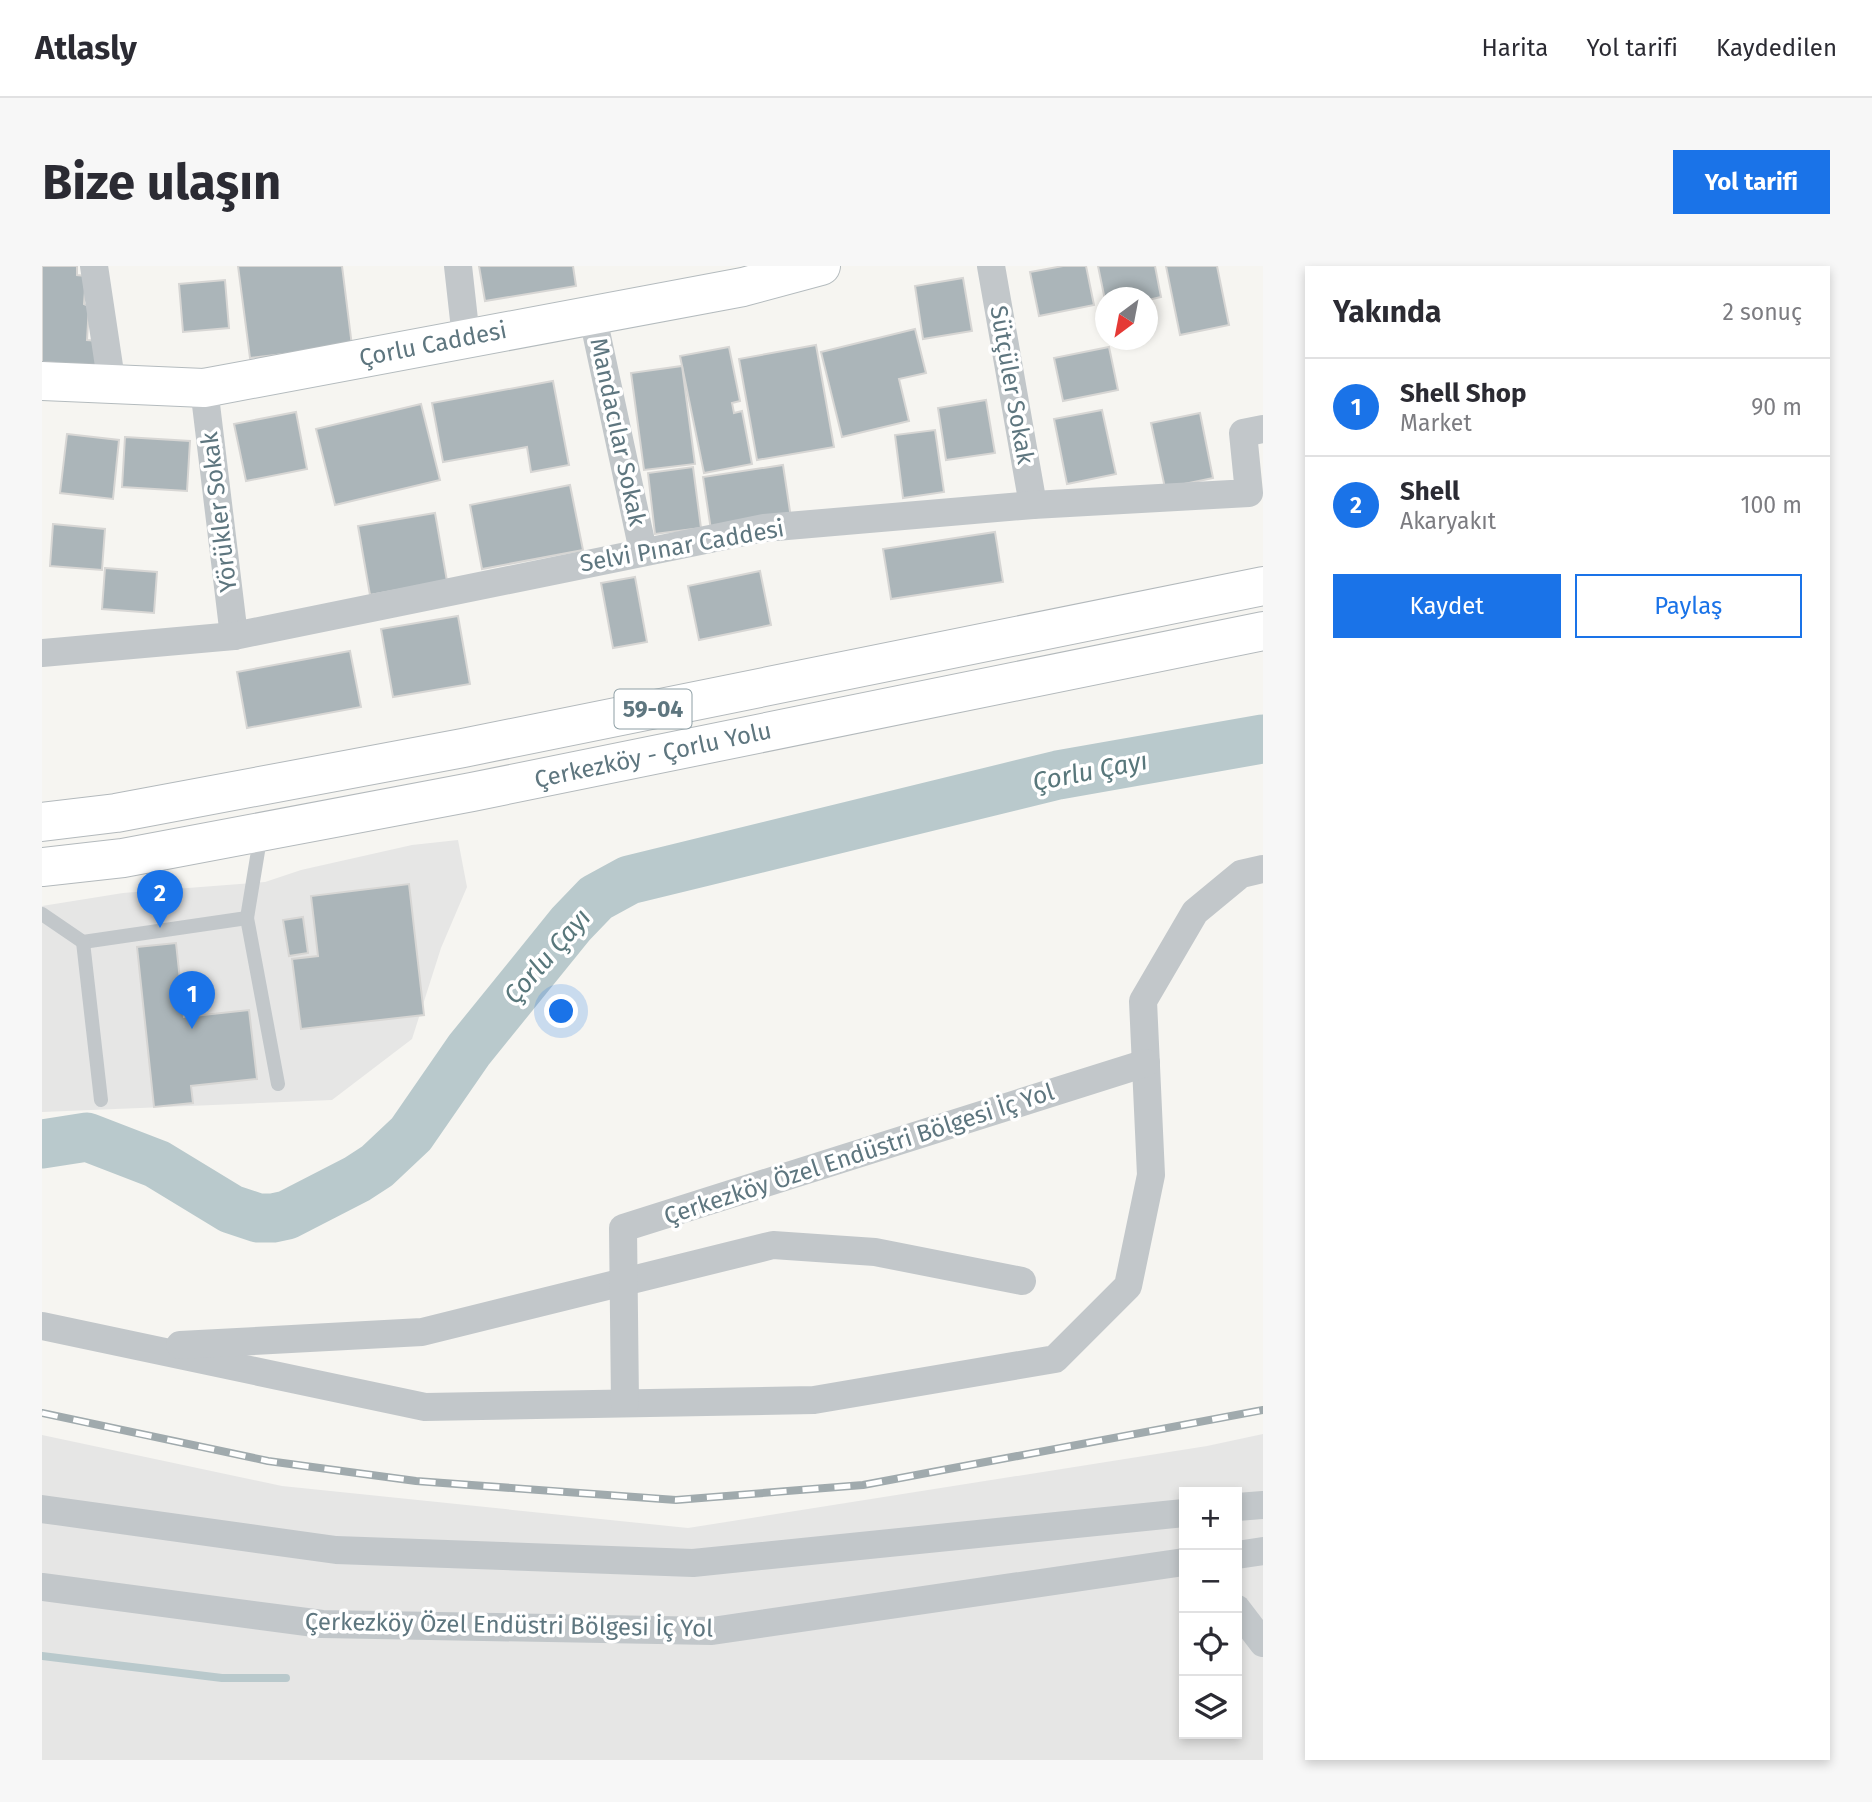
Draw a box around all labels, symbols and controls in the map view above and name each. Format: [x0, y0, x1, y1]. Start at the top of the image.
text: Atlasly [35, 28, 137, 68]
text: Harita [1481, 34, 1548, 62]
text: Yol tarifi [1586, 34, 1678, 62]
text: Kaydedilen [1716, 34, 1837, 62]
button: Yol tarifi [1673, 150, 1830, 214]
text: Bize ulaşın [42, 153, 281, 212]
north arrow [1095, 287, 1158, 350]
text: Yakında [1333, 294, 1441, 330]
text: 2 sonuç [1722, 298, 1802, 326]
street label: Sütçüler Sokak [984, 304, 1040, 467]
street label: Çorlu Caddesi [357, 316, 509, 372]
street label: Mandacılar Sokak [584, 335, 652, 529]
text: Shell Shop [1400, 378, 1526, 409]
text: 1 [1351, 393, 1361, 421]
text: 90 m [1751, 393, 1802, 421]
text: Market [1400, 409, 1472, 437]
street label: Yörükler Sokak [195, 430, 243, 594]
text: Shell [1400, 476, 1460, 507]
text: 2 [1350, 491, 1362, 519]
text: 100 m [1741, 491, 1802, 519]
text: Akaryakıt [1400, 507, 1496, 535]
street label: Selvi Pınar Caddesi [578, 514, 786, 578]
button: Kaydet [1333, 574, 1561, 638]
button: Paylaş [1575, 574, 1802, 638]
road number: 59-04 [614, 690, 692, 728]
street label: Çerkezköy - Çorlu Yolu [532, 716, 774, 794]
water label: Çorlu Çayı [1030, 745, 1150, 798]
pin: 2 [137, 870, 183, 928]
water label: Çorlu Çayı [497, 902, 597, 1010]
pin: 1 [169, 971, 215, 1029]
your location [544, 994, 578, 1028]
street label: Çerkezköy Özel Endüstri Bölgesi İç Yol [661, 1078, 1057, 1230]
map controls [1179, 1487, 1242, 1739]
button: + [1179, 1487, 1242, 1550]
button: − [1179, 1550, 1242, 1613]
street label: Çerkezköy Özel Endüstri Bölgesi İç Yol [305, 1607, 713, 1643]
button: locate [1179, 1613, 1242, 1676]
button: layers [1179, 1676, 1242, 1739]

